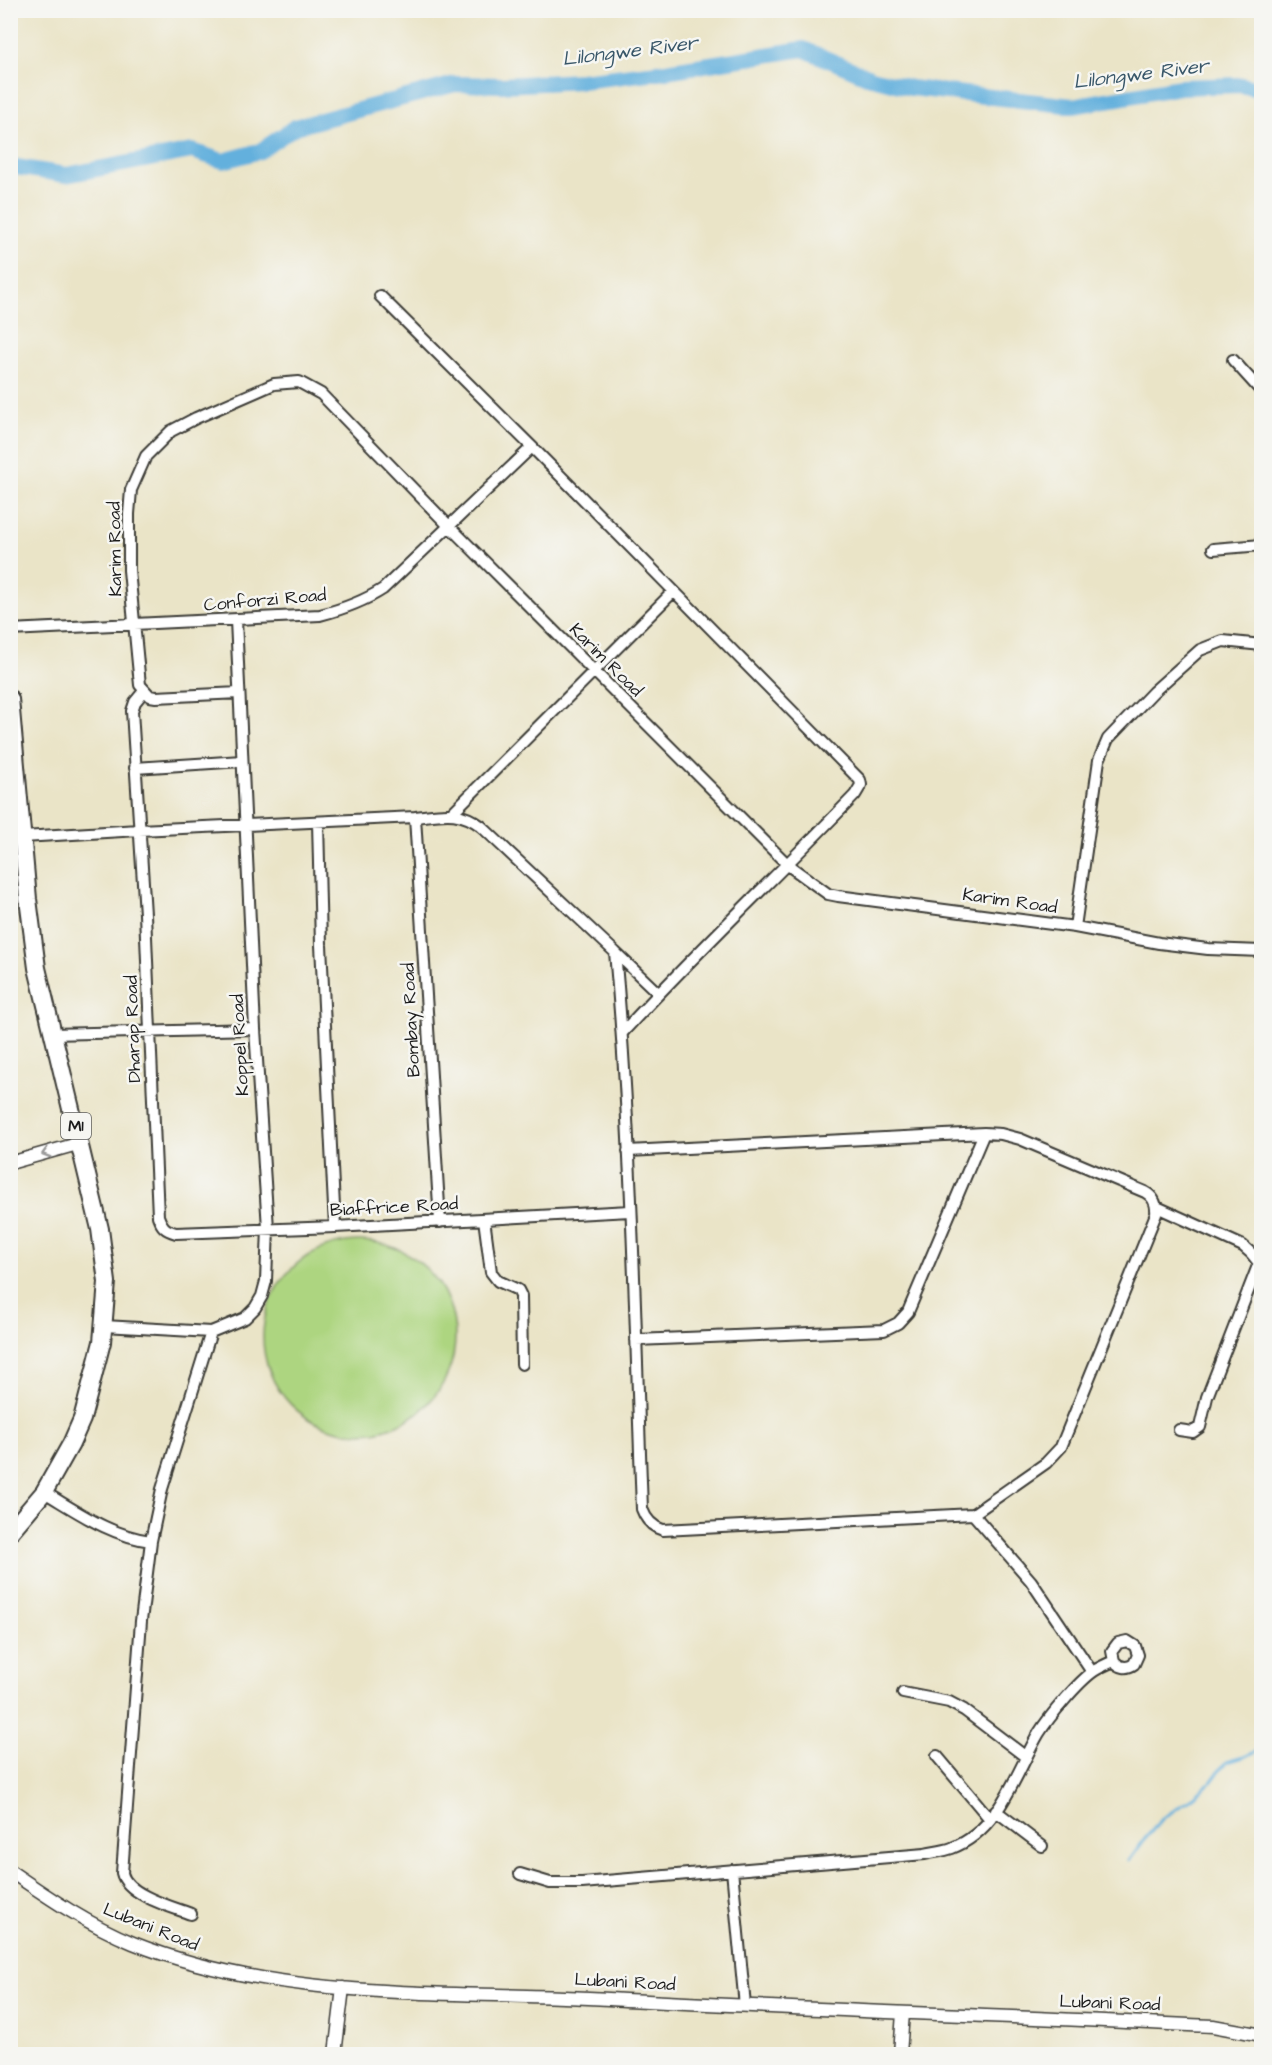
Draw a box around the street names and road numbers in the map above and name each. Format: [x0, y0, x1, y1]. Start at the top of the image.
street label: Karim Road [102, 501, 128, 597]
street label: Conforzi Road [203, 582, 327, 618]
street label: Karim Road [563, 617, 649, 703]
street label: Karim Road [961, 882, 1059, 920]
street label: Bombay Road [396, 962, 427, 1078]
street label: Dharap Road [119, 975, 147, 1083]
street label: Koppel Road [225, 993, 255, 1097]
road number: M1 [61, 1113, 91, 1139]
street label: Biaffrice Road [329, 1191, 459, 1223]
street label: Lubani Road [99, 1896, 203, 1958]
street label: Lubani Road [574, 1967, 676, 1997]
street label: Lubani Road [1059, 1989, 1161, 2017]

